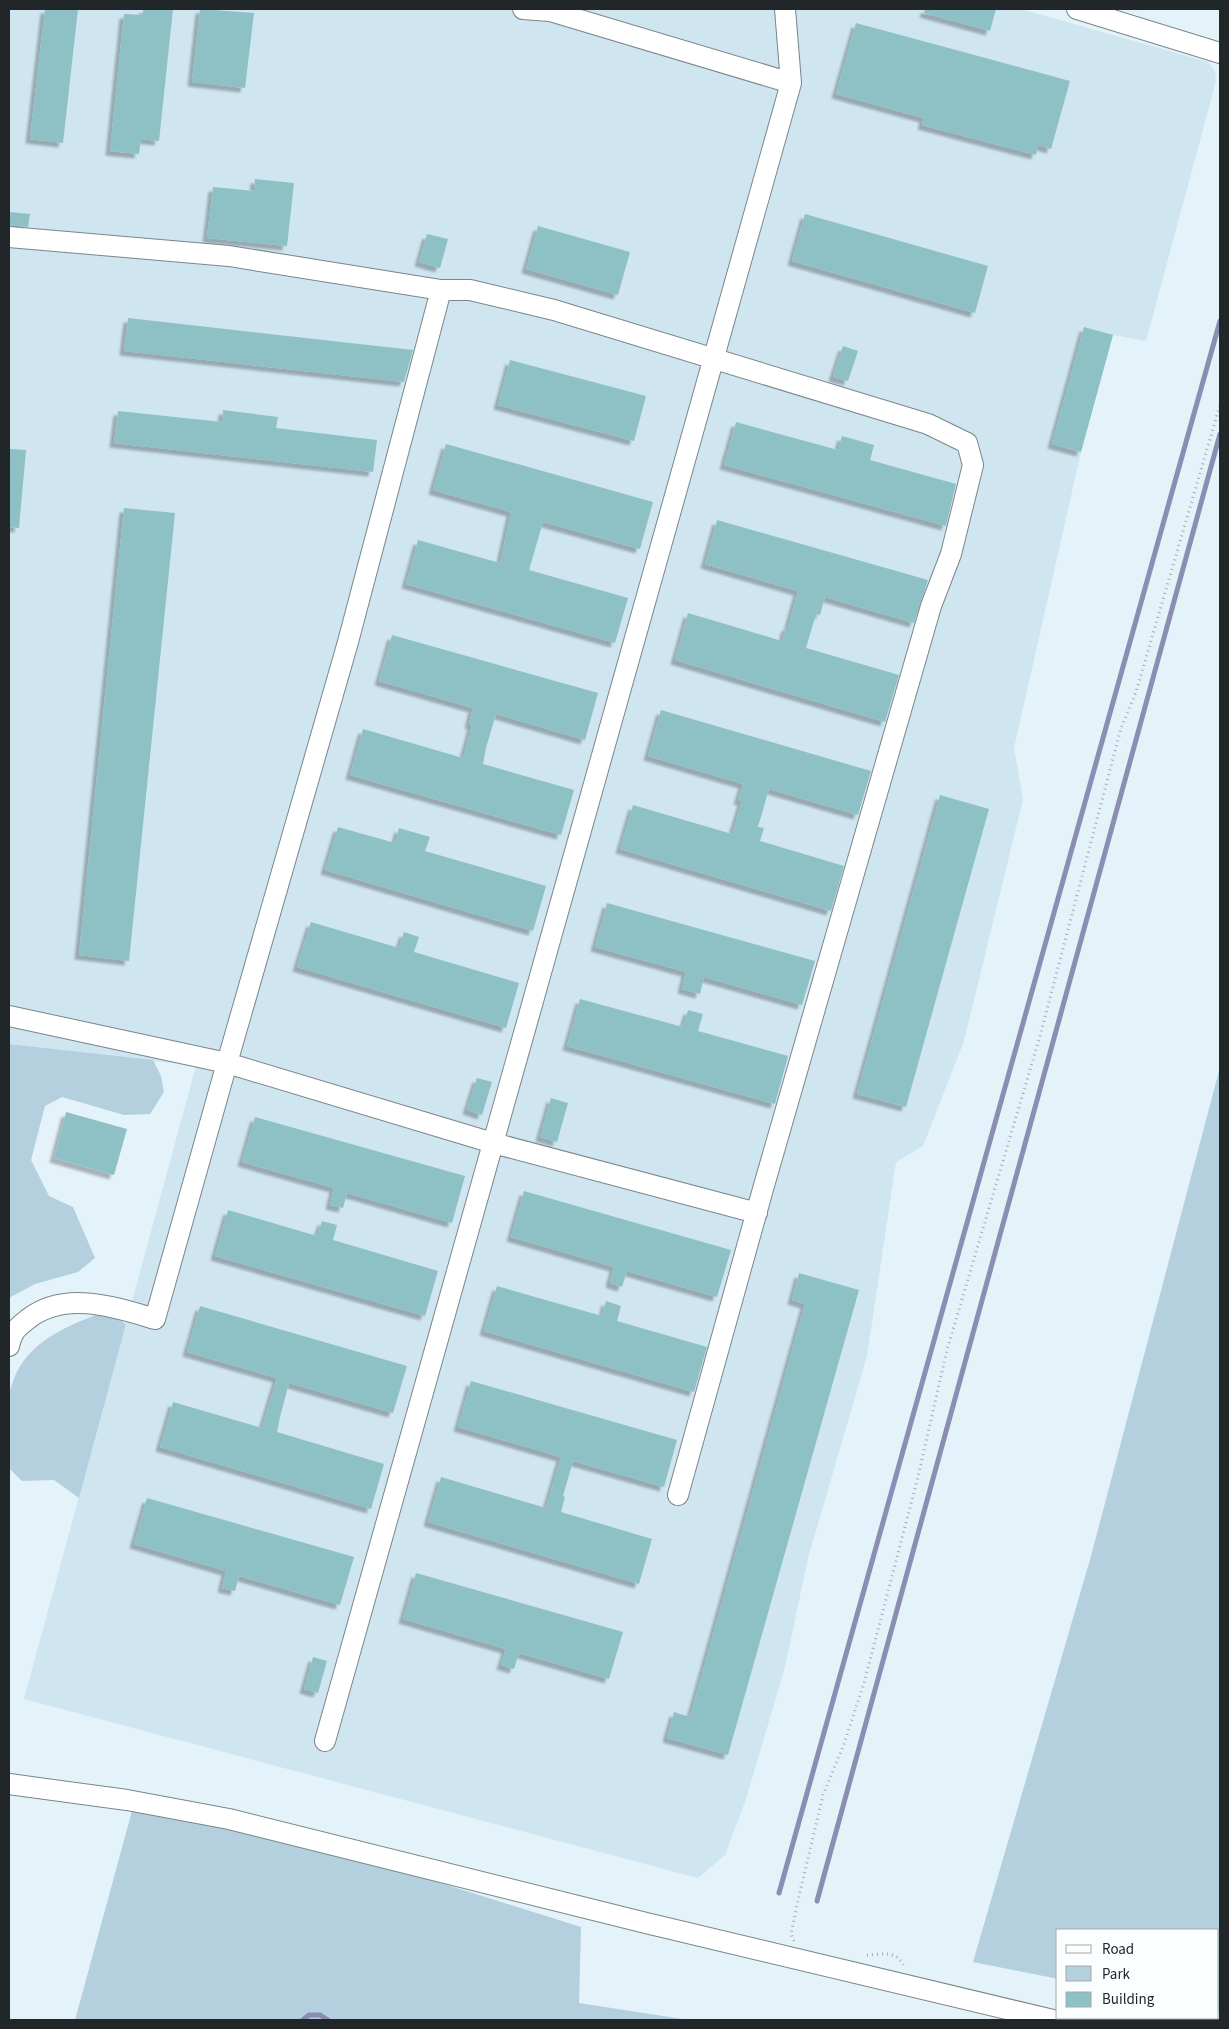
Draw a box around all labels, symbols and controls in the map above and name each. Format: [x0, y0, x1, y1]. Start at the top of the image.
legend [1056, 1929, 1219, 2019]
text: Road [1102, 1939, 1134, 1960]
text: Park [1102, 1964, 1131, 1985]
text: Building [1102, 1989, 1155, 2010]

